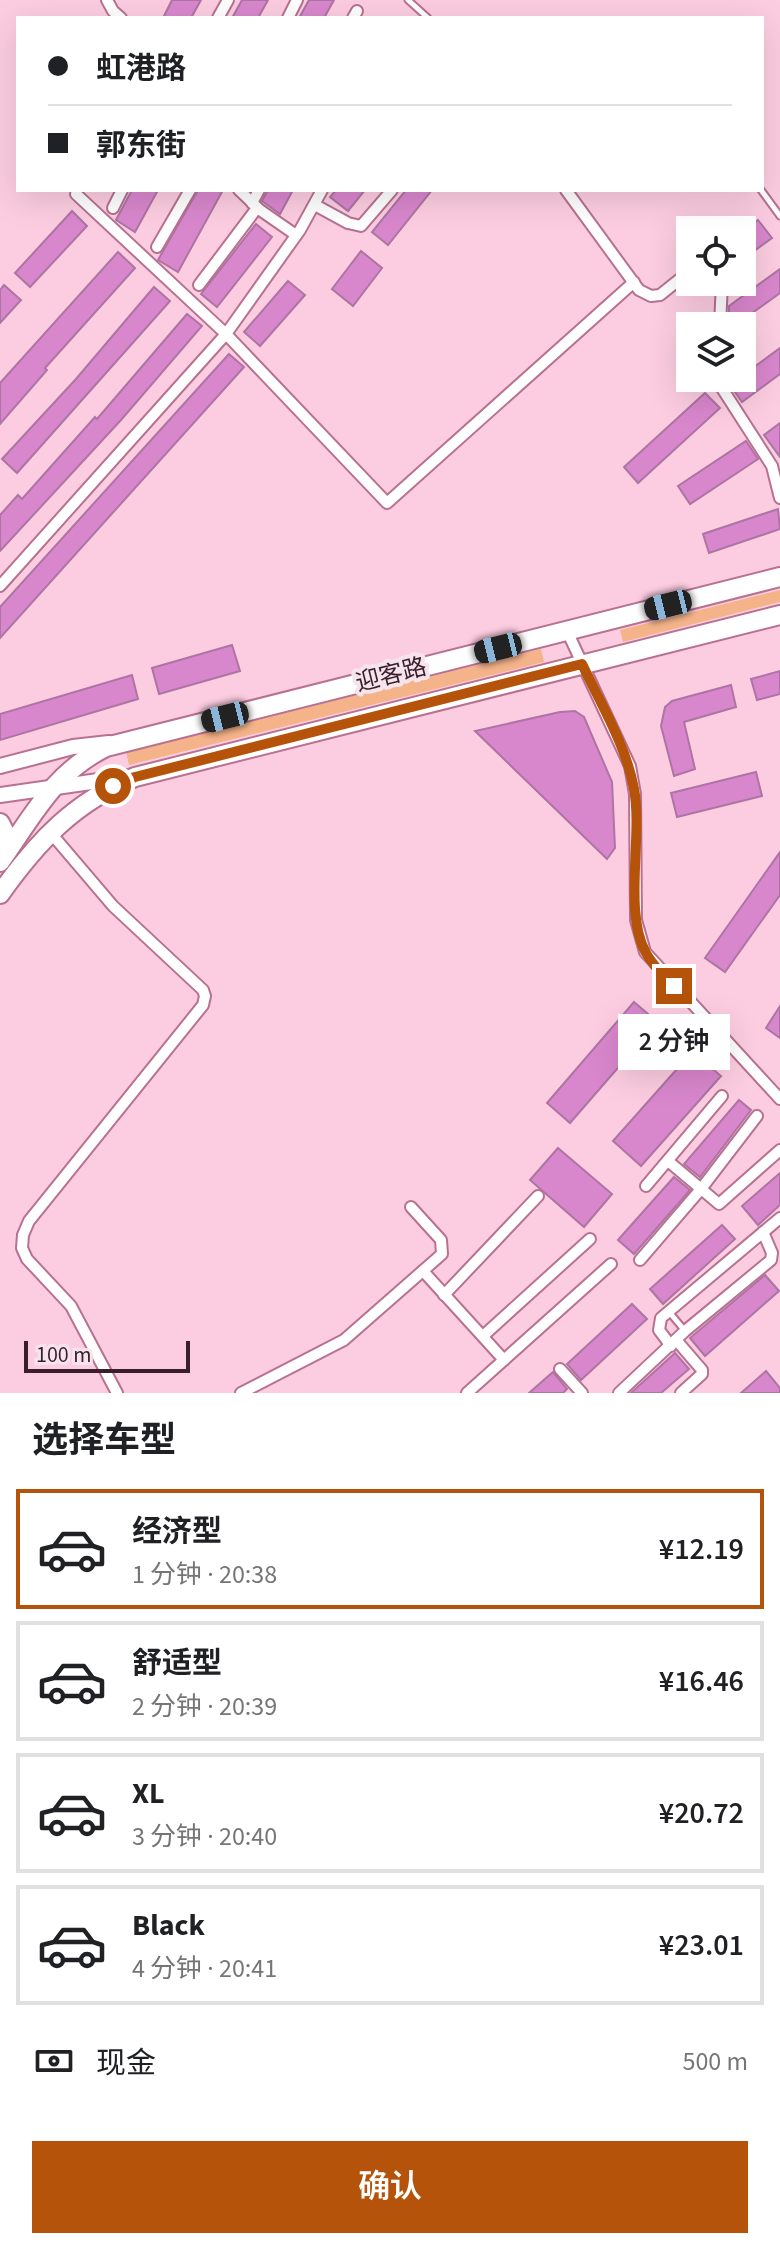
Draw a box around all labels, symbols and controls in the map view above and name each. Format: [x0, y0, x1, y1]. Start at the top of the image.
text: 虹港路 [96, 47, 186, 90]
text: 郭东街 [96, 124, 186, 167]
map controls [676, 216, 756, 392]
button: locate [676, 216, 756, 296]
button: layers [676, 312, 756, 392]
car [642, 588, 694, 622]
car [472, 631, 524, 665]
street label: 迎客路 [352, 649, 430, 701]
car [199, 700, 251, 734]
route start [95, 768, 131, 804]
route end [656, 968, 692, 1004]
callout: 2 分钟 [618, 1014, 730, 1070]
text: 2 分钟 [639, 1023, 709, 1060]
scale bar [24, 1337, 190, 1373]
text: 100 m [36, 1339, 91, 1371]
text: 选择车型 [32, 1415, 176, 1466]
text: 经济型 [132, 1510, 222, 1553]
icon: car [36, 1513, 108, 1585]
text: ¥12.19 [659, 1528, 744, 1571]
text: 1 分钟 · 20:38 [132, 1556, 277, 1593]
text: 舒适型 [132, 1642, 222, 1685]
icon: car [36, 1645, 108, 1717]
text: ¥16.46 [659, 1660, 744, 1703]
text: 2 分钟 · 20:39 [132, 1688, 277, 1725]
text: XL [132, 1772, 165, 1815]
icon: car [36, 1777, 108, 1849]
text: ¥20.72 [659, 1792, 744, 1835]
text: 3 分钟 · 20:40 [132, 1818, 277, 1855]
text: Black [132, 1904, 205, 1947]
icon: car [36, 1909, 108, 1981]
text: ¥23.01 [659, 1924, 744, 1967]
text: 4 分钟 · 20:41 [132, 1950, 277, 1987]
icon: cash [32, 2039, 76, 2083]
text: 现金 [96, 2042, 156, 2085]
text: 500 m [682, 2043, 748, 2080]
button: 确认 [32, 2141, 748, 2233]

